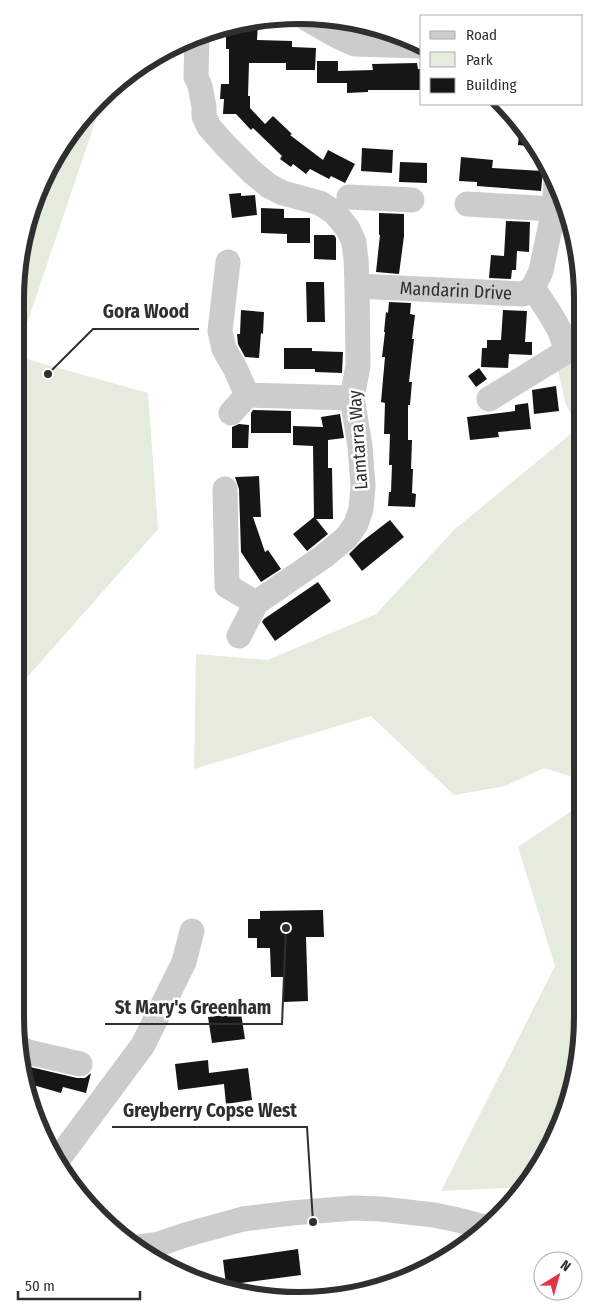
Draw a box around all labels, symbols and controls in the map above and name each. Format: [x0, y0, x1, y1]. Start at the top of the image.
legend [420, 15, 583, 105]
text: Road [466, 26, 497, 44]
text: Park [466, 51, 493, 69]
text: Building [466, 76, 517, 94]
street label: Mandarin Drive [399, 277, 513, 304]
callout: Gora Wood [93, 295, 199, 329]
text: Gora Wood [103, 300, 189, 323]
street label: Lamtarra Way [344, 390, 372, 490]
callout: St Mary's Greenham [105, 990, 282, 1024]
text: St Mary's Greenham [115, 996, 271, 1019]
callout: Greyberry Copse West [112, 1093, 307, 1127]
text: Greyberry Copse West [123, 1099, 297, 1122]
north arrow [533, 1251, 583, 1301]
text: N [557, 1257, 574, 1275]
scale bar [18, 1268, 140, 1300]
text: 50 m [25, 1277, 55, 1295]

